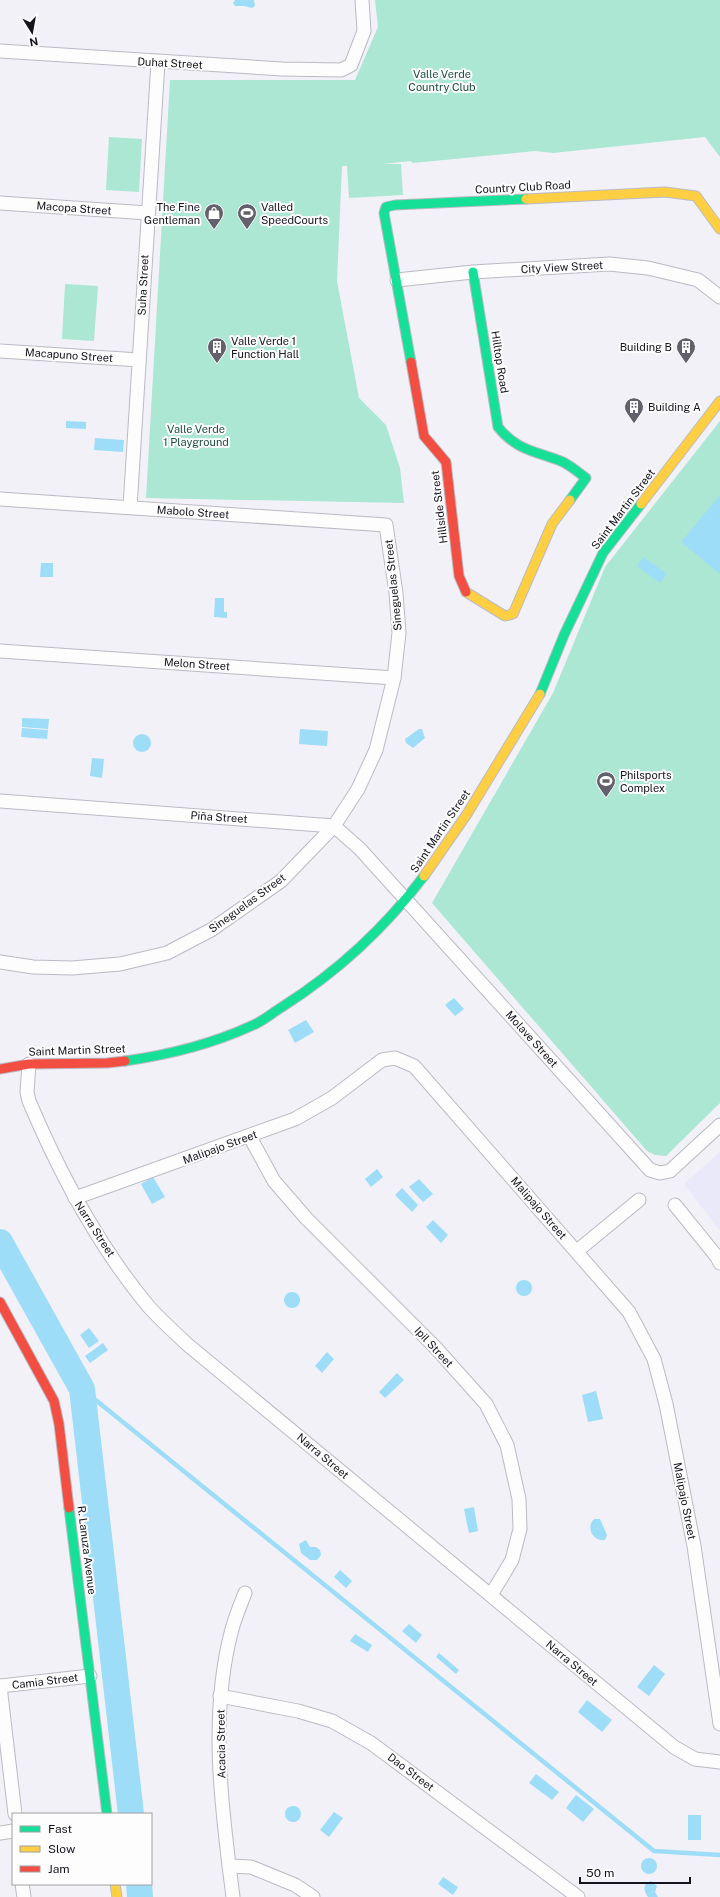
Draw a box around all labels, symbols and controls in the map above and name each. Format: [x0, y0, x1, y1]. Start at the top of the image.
north arrow [12, 12, 52, 52]
text: N [29, 35, 39, 49]
street label: Duhat Street [137, 55, 203, 71]
park label: Valle Verde Country Club [408, 68, 476, 93]
street label: Country Club Road [475, 178, 571, 196]
street label: Macopa Street [36, 199, 112, 217]
place label: The Fine Gentleman [144, 201, 200, 226]
place label: Valled SpeedCourts [261, 201, 329, 226]
shop icon: The Fine Gentleman [203, 202, 225, 230]
sports icon: Valled SpeedCourts [236, 202, 258, 230]
street label: Suha Street [135, 254, 151, 316]
street label: City View Street [521, 259, 603, 275]
street label: Hilltop Road [489, 330, 511, 394]
place label: Valle Verde 1 Function Hall [231, 335, 299, 360]
building icon: Valle Verde 1 Function Hall [206, 336, 228, 364]
building icon: Building B [675, 336, 697, 364]
place label: Building B [620, 341, 672, 353]
street label: Macapuno Street [25, 346, 113, 364]
building icon: Building A [623, 396, 645, 424]
place label: Building A [648, 401, 701, 413]
park label: Valle Verde 1 Playground [163, 423, 229, 448]
street label: Saint Martin Street [589, 466, 657, 552]
street label: Hillside Street [429, 470, 449, 544]
street label: Mabolo Street [156, 503, 230, 521]
street label: Sineguelas Street [382, 539, 404, 631]
street label: Melon Street [163, 656, 231, 672]
place label: Philsports Complex [620, 769, 672, 794]
sports icon: Philsports Complex [595, 770, 617, 798]
street label: Saint Martin Street [408, 787, 472, 875]
street label: Piña Street [190, 809, 248, 825]
street label: Sineguelas Street [206, 871, 288, 935]
street label: Molave Street [504, 1008, 560, 1070]
street label: Saint Martin Street [28, 1042, 126, 1058]
street label: Malipajo Street [181, 1128, 259, 1166]
street label: Malipajo Street [509, 1175, 569, 1241]
street label: Narra Street [73, 1199, 117, 1259]
street label: Ipil Street [412, 1324, 456, 1370]
street label: Narra Street [295, 1431, 351, 1481]
street label: Malipajo Street [672, 1461, 698, 1541]
street label: R. Lanuza Avenue [76, 1505, 98, 1595]
street label: Narra Street [544, 1638, 600, 1688]
street label: Camia Street [11, 1671, 79, 1691]
street label: Acacia Street [214, 1709, 228, 1779]
street label: Dao Street [386, 1751, 436, 1793]
legend [12, 1813, 152, 1885]
text: Fast [48, 1822, 73, 1836]
text: Slow [48, 1842, 76, 1856]
scale bar [580, 1859, 690, 1885]
text: Jam [48, 1862, 70, 1876]
text: 50 m [586, 1866, 614, 1880]

